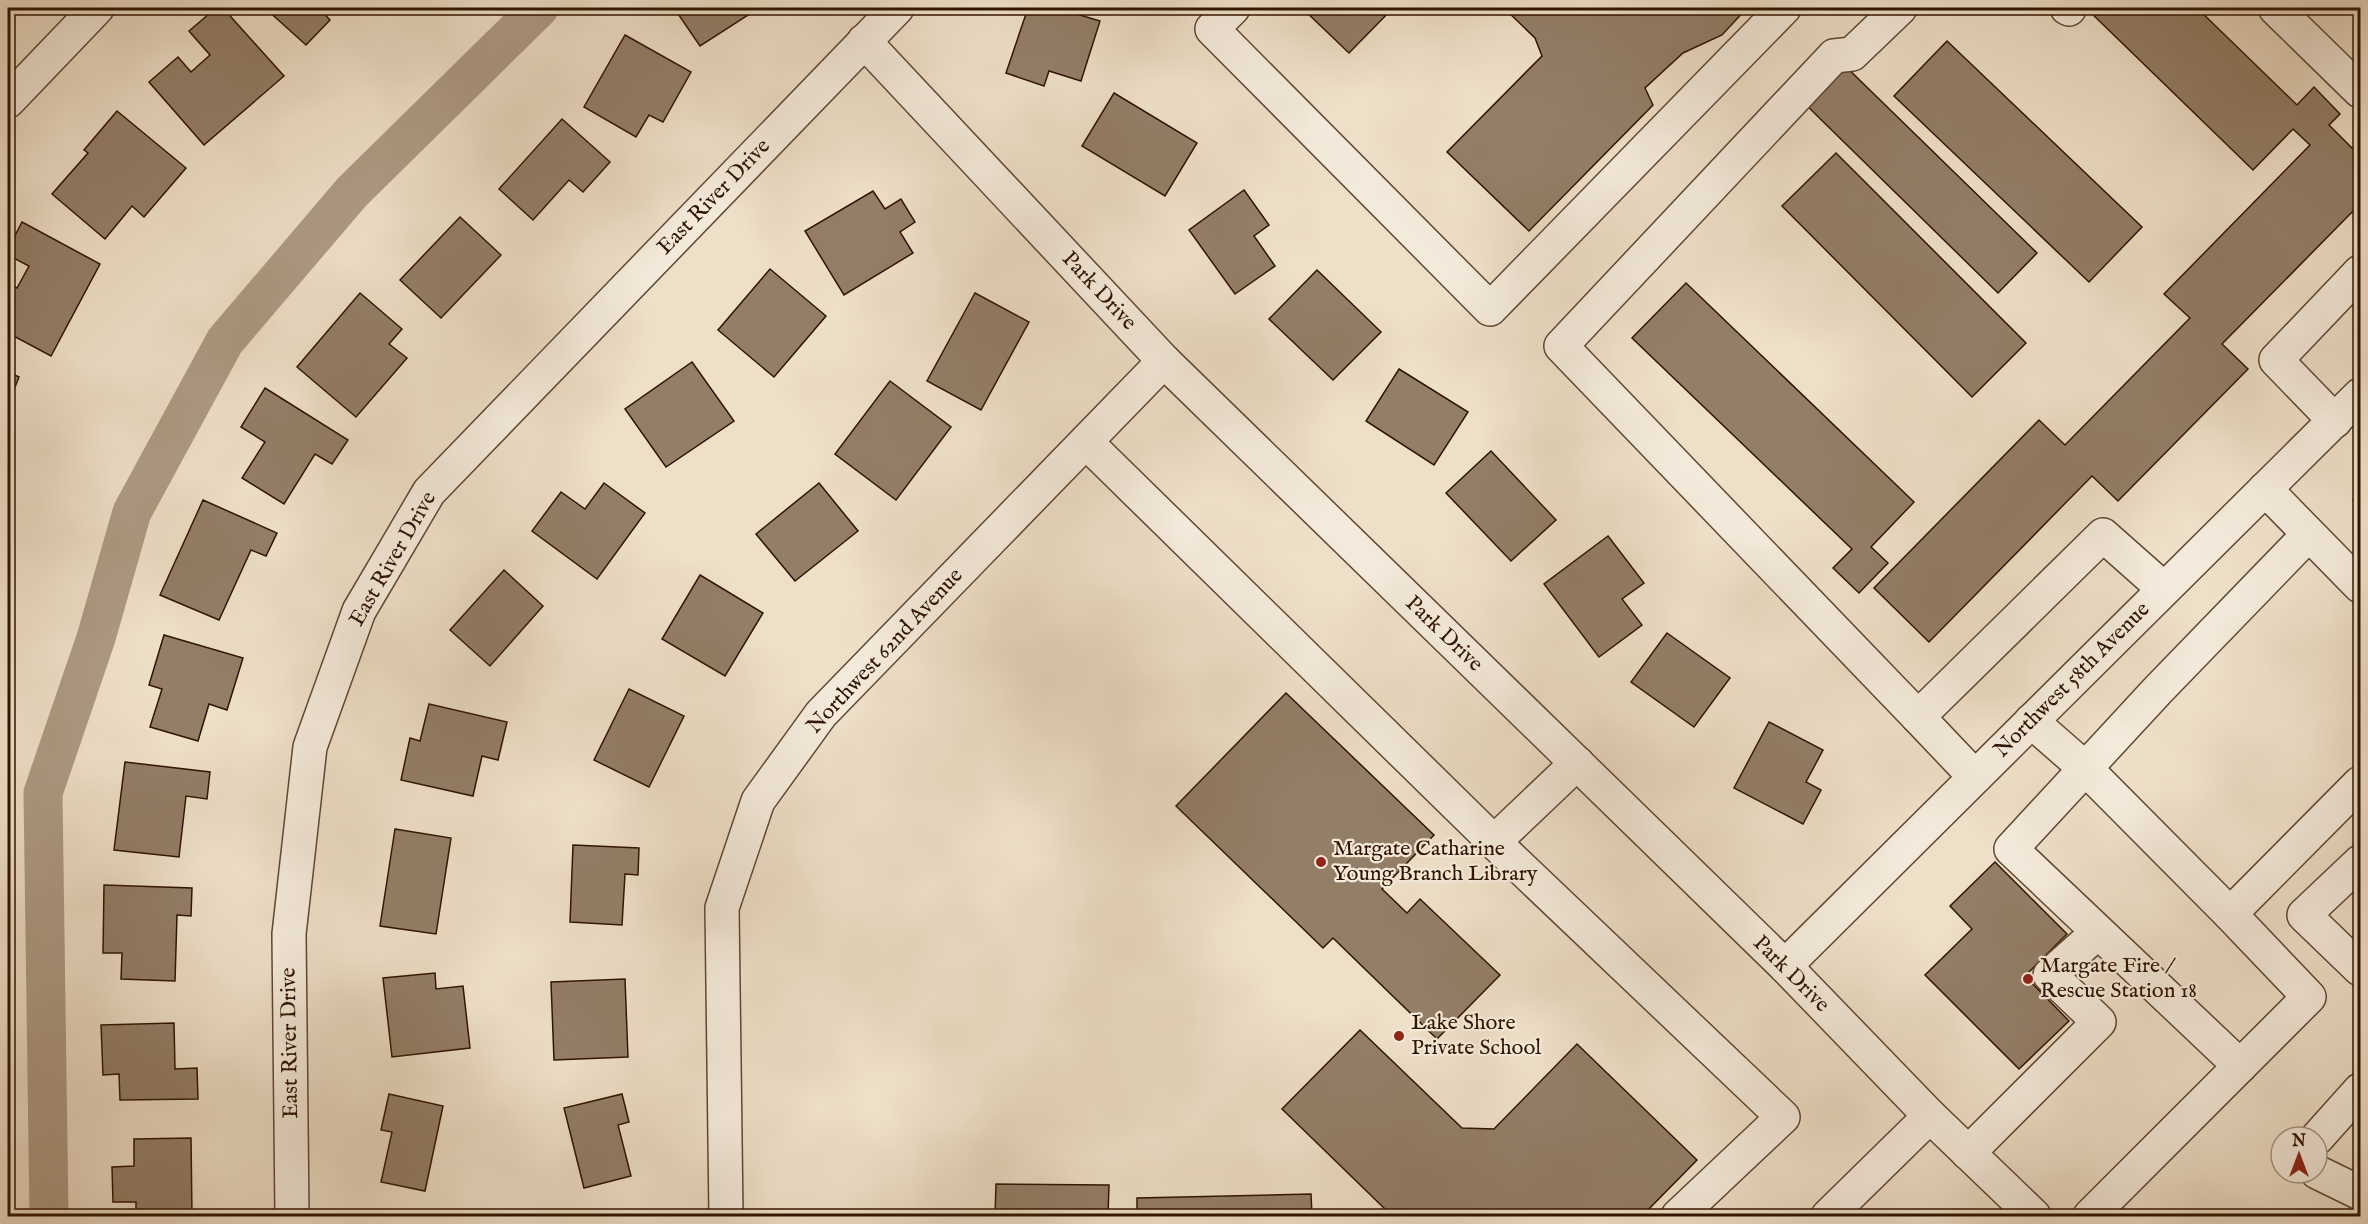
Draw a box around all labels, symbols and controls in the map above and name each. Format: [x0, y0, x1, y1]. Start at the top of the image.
street label: East River Drive [651, 133, 777, 261]
street label: Park Drive [1055, 246, 1143, 336]
street label: East River Drive [343, 487, 443, 631]
street label: Northwest 62nd Avenue [801, 562, 969, 740]
street label: Park Drive [1399, 590, 1489, 678]
street label: Northwest 58th Avenue [1988, 596, 2156, 764]
place label: Margate Catharine Young Branch Library [1333, 835, 1538, 888]
marker: Margate Catharine Young Branch Library [1314, 855, 1328, 869]
street label: Park Drive [1746, 929, 1836, 1019]
place label: Margate Fire / Rescue Station 18 [2040, 952, 2197, 1005]
street label: East River Drive [275, 967, 305, 1119]
marker: Margate Fire / Rescue Station 18 [2021, 972, 2035, 986]
place label: Lake Shore Private School [1411, 1009, 1541, 1062]
marker: Lake Shore Private School [1392, 1029, 1406, 1043]
north arrow [2269, 1125, 2329, 1185]
text: N [2291, 1132, 2306, 1152]

